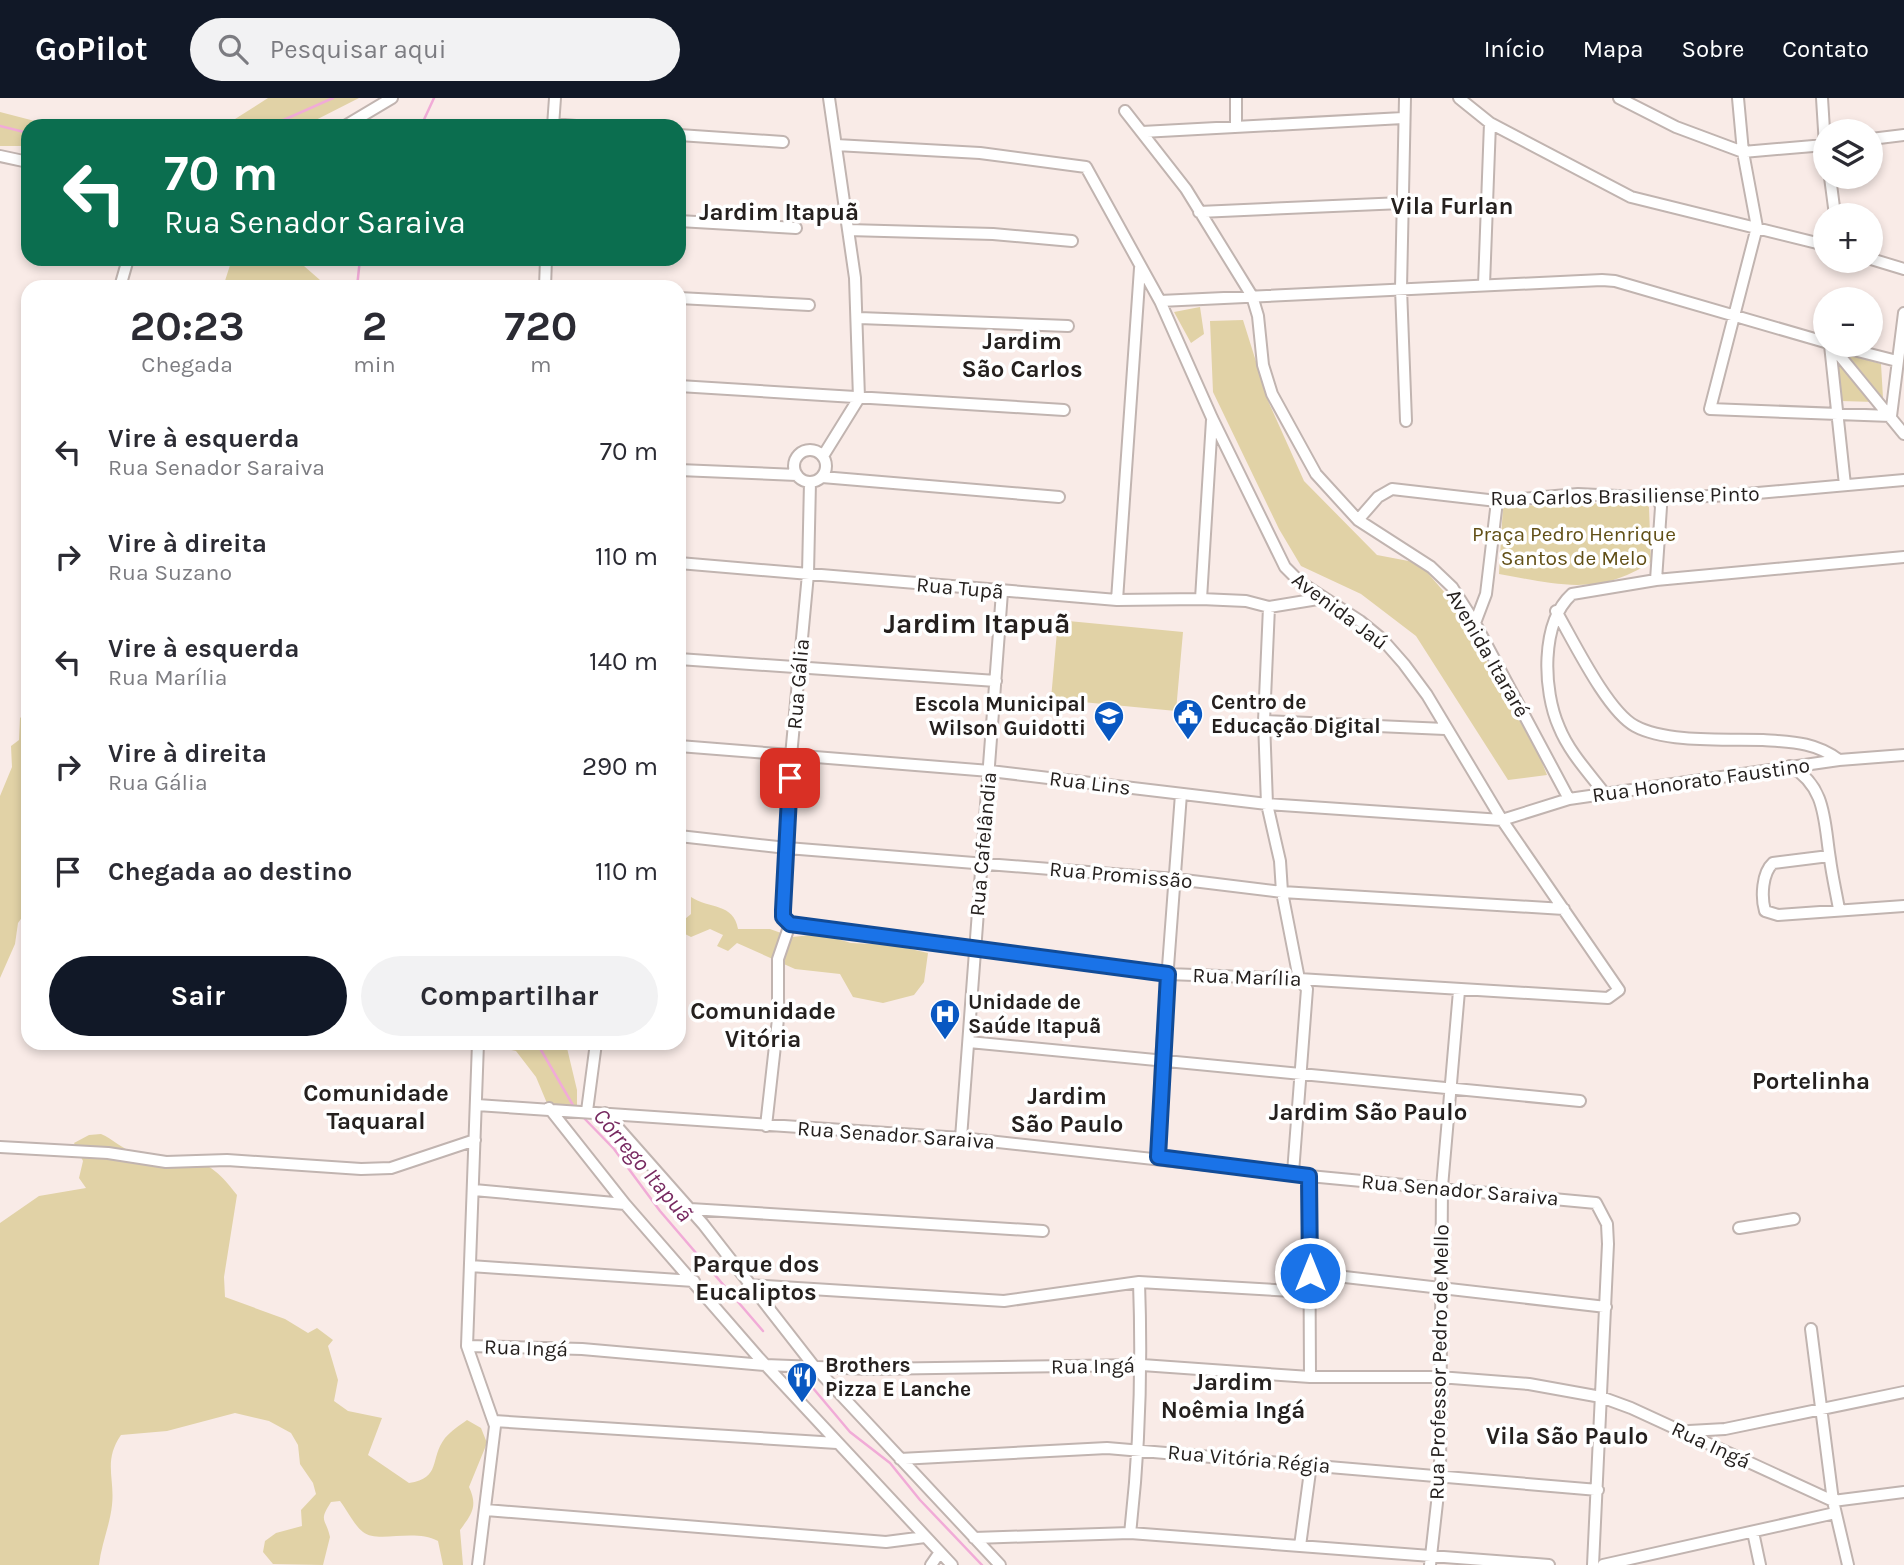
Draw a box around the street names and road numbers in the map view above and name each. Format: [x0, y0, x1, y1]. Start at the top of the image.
street label: Rua Carlos Brasiliense Pinto [1490, 482, 1760, 510]
street label: Avenida Jaú [1287, 567, 1393, 655]
street label: Rua Tupã [915, 572, 1005, 604]
street label: Avenida Itararé [1442, 585, 1534, 721]
street label: Rua Gália [782, 638, 814, 730]
street label: Rua Honorato Faustino [1591, 753, 1811, 807]
street label: Rua Lins [1048, 766, 1132, 800]
street label: Rua Cafelândia [965, 771, 1001, 917]
street label: Rua Promissão [1048, 857, 1194, 893]
street label: Rua Marília [1192, 963, 1302, 991]
street label: Rua Senador Saraiva [796, 1116, 996, 1154]
street label: Rua Senador Saraiva [1360, 1169, 1560, 1211]
street label: Rua Professor Pedro de Mello [1425, 1224, 1453, 1500]
street label: Rua Ingá [484, 1335, 568, 1361]
street label: Rua Ingá [1051, 1353, 1135, 1379]
street label: Rua Ingá [1668, 1416, 1754, 1474]
street label: Rua Vitória Régia [1167, 1440, 1331, 1478]

